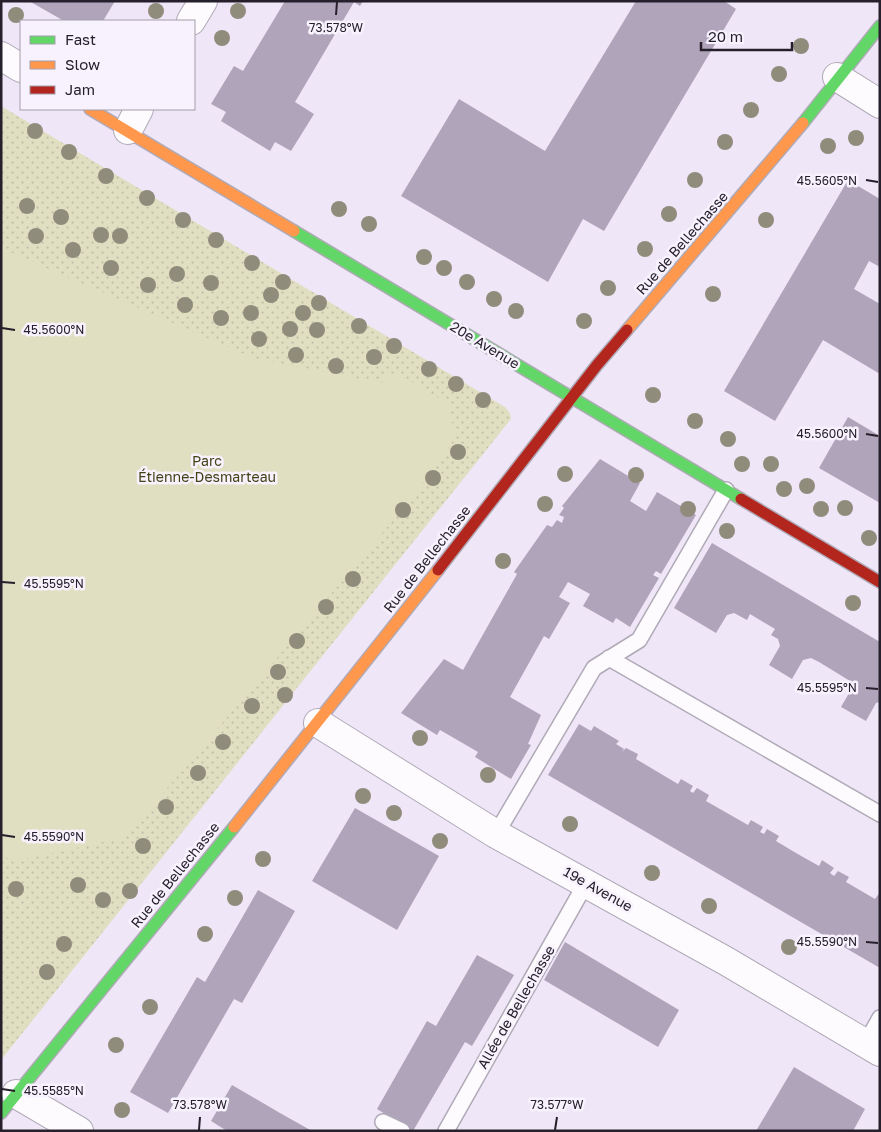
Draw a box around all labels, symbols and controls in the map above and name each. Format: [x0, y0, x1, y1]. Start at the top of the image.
legend [20, 20, 195, 110]
text: 73.578°W [309, 20, 363, 35]
scale bar [701, 20, 792, 52]
text: 20 m [708, 27, 743, 45]
text: Fast [65, 30, 96, 48]
text: Slow [65, 55, 100, 73]
text: Jam [65, 80, 95, 98]
text: 45.5605°N [797, 173, 857, 188]
street label: Rue de Bellechasse [632, 188, 731, 298]
street label: 20e Avenue [448, 317, 523, 372]
text: 45.5600°N [24, 322, 84, 337]
text: 45.5600°N [797, 426, 857, 441]
park label: Parc Étienne-Desmarteau [138, 452, 276, 485]
street label: Rue de Bellechasse [380, 502, 474, 616]
text: 45.5595°N [24, 576, 84, 591]
text: 45.5595°N [797, 680, 857, 695]
street label: Rue de Bellechasse [127, 818, 222, 931]
text: 45.5590°N [24, 829, 84, 844]
street label: 19e Avenue [561, 863, 636, 914]
text: 45.5590°N [797, 934, 857, 949]
street label: Allée de Bellechasse [473, 942, 558, 1071]
text: 45.5585°N [24, 1083, 84, 1098]
text: 73.578°W [173, 1097, 227, 1112]
text: 73.577°W [531, 1097, 584, 1112]

